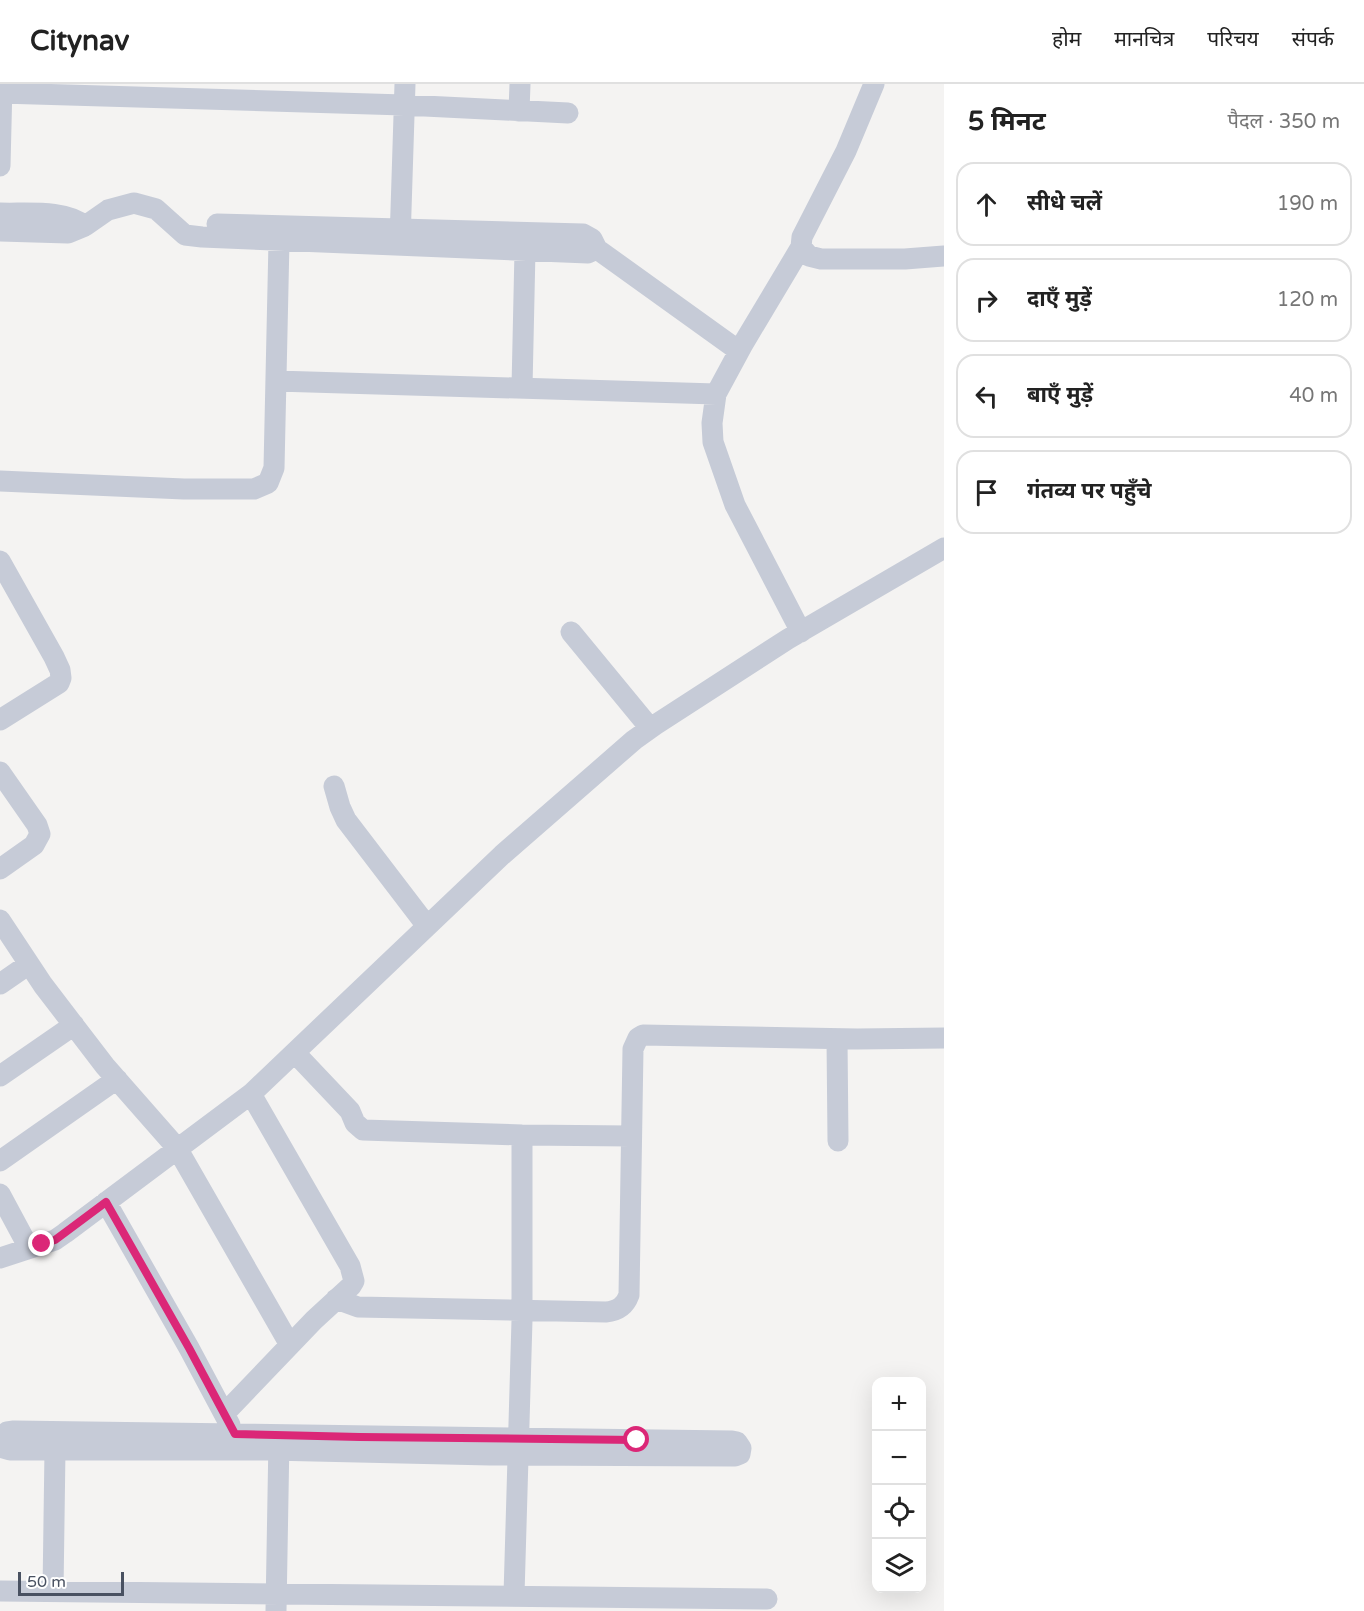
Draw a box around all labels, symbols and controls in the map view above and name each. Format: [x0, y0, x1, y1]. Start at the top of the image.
text: Citynav [30, 24, 129, 58]
text: होम [1052, 27, 1081, 52]
text: मानचित्र [1114, 27, 1174, 52]
text: परिचय [1207, 27, 1259, 52]
text: संपर्क [1292, 27, 1334, 52]
text: 5 मिनट [968, 106, 1046, 137]
text: पैदल · 350 m [1228, 110, 1340, 134]
icon: ahead [970, 188, 1003, 221]
text: सीधे चलें [1027, 190, 1102, 216]
text: 190 m [1277, 192, 1338, 216]
icon: right [970, 284, 1003, 317]
text: दाएँ मुड़ें [1027, 286, 1092, 312]
text: 120 m [1277, 288, 1338, 312]
icon: left [970, 380, 1003, 413]
text: बाएँ मुड़ें [1027, 382, 1093, 408]
text: 40 m [1289, 384, 1338, 408]
icon: arrive [970, 476, 1003, 509]
text: गंतव्य पर पहुँचे [1027, 478, 1152, 504]
route end [28, 1230, 54, 1256]
map controls [872, 1377, 926, 1593]
button: + [872, 1377, 926, 1431]
route start [623, 1426, 649, 1452]
button: − [872, 1431, 926, 1485]
button: locate [872, 1485, 926, 1539]
button: layers [872, 1539, 926, 1593]
scale bar [18, 1569, 124, 1596]
text: 50 m [27, 1572, 66, 1592]

